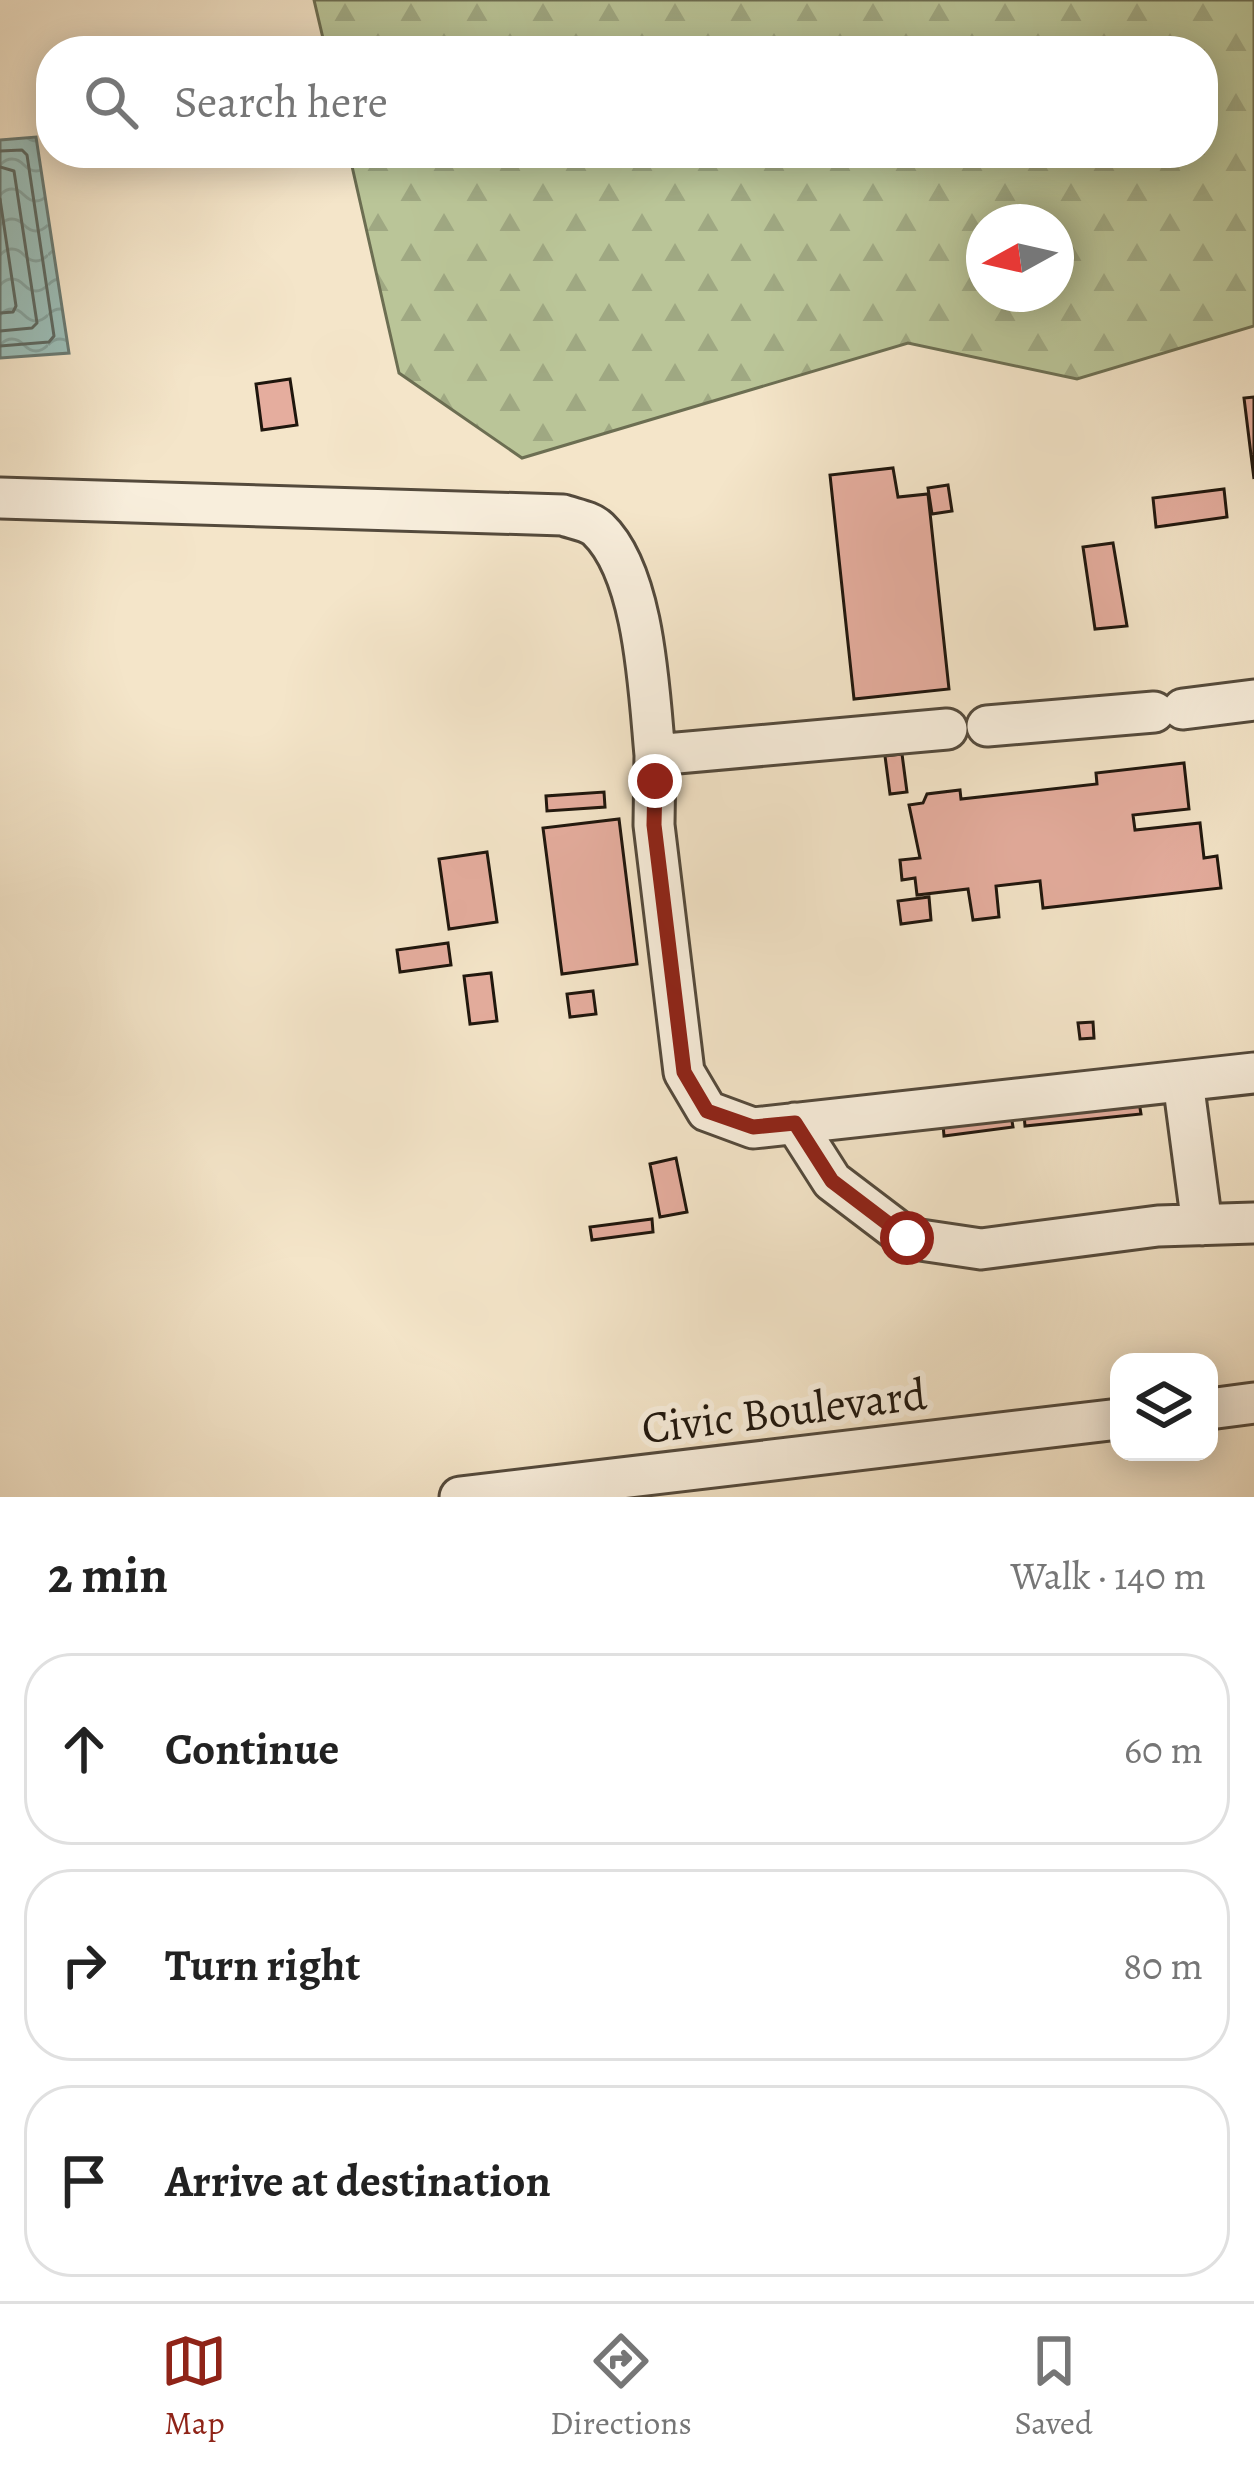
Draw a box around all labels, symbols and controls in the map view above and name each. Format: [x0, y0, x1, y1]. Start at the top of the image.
search box [36, 36, 1218, 168]
icon: search [78, 69, 144, 135]
text: Search here [174, 71, 388, 133]
north arrow [966, 204, 1074, 312]
route end [628, 754, 682, 808]
route start [880, 1211, 934, 1265]
map controls [1110, 1353, 1218, 1461]
button: layers [1110, 1353, 1218, 1461]
street label: Civic Boulevard [638, 1363, 931, 1459]
text: 2 min [48, 1540, 168, 1610]
text: Walk · 140 m [1011, 1549, 1206, 1602]
icon: ahead [51, 1716, 117, 1782]
text: Continue [165, 1718, 339, 1780]
text: 60 m [1124, 1723, 1203, 1776]
icon: right [51, 1932, 117, 1998]
text: Turn right [165, 1934, 360, 1996]
text: 80 m [1123, 1939, 1203, 1992]
icon: arrive [51, 2148, 117, 2214]
text: Arrive at destination [165, 2150, 551, 2212]
tab: Map [161, 2328, 227, 2445]
tab: Directions [550, 2328, 692, 2445]
tab: Saved [1014, 2328, 1093, 2445]

